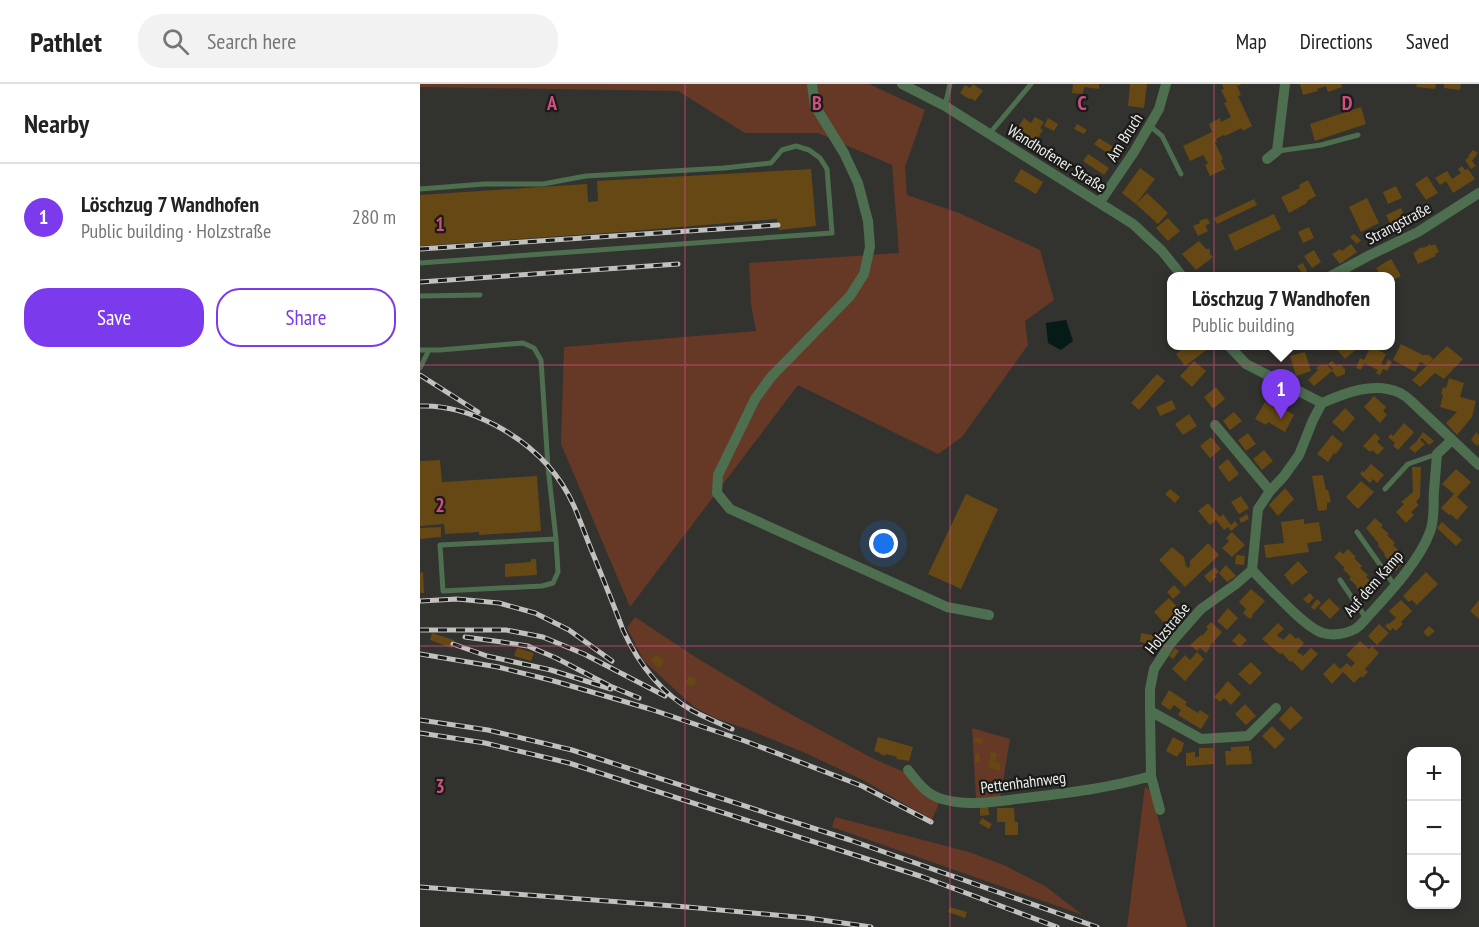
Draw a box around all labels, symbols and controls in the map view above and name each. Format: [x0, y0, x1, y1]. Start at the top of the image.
search box [138, 14, 558, 68]
text: Pathlet [30, 23, 102, 60]
icon: search [159, 25, 192, 58]
text: Search here [207, 27, 296, 55]
text: Map [1236, 28, 1267, 55]
text: Directions [1300, 28, 1373, 55]
text: Saved [1406, 28, 1449, 55]
text: A [546, 90, 558, 116]
text: B [812, 90, 822, 116]
text: C [1077, 90, 1087, 116]
text: D [1342, 90, 1353, 116]
text: Nearby [24, 107, 89, 140]
street label: Am Bruch [1101, 109, 1147, 165]
street label: Wandhofener Straße [1004, 120, 1110, 196]
text: Löschzug 7 Wandhofen [81, 190, 259, 218]
street label: Strangstraße [1362, 198, 1434, 248]
text: 1 [39, 204, 48, 230]
text: 280 m [352, 204, 396, 230]
text: 1 [435, 211, 445, 237]
text: Public building · Holzstraße [81, 218, 271, 244]
popup [1167, 272, 1395, 350]
text: Löschzug 7 Wandhofen [1192, 284, 1370, 312]
button: Save [24, 288, 204, 347]
button: Share [216, 288, 396, 347]
text: Public building [1192, 312, 1295, 338]
pin: 1 [1262, 370, 1300, 419]
text: 2 [435, 492, 445, 518]
your location [869, 529, 898, 558]
street label: Auf dem Kamp [1339, 546, 1407, 620]
street label: Holzstraße [1140, 598, 1194, 658]
map controls [1407, 747, 1461, 909]
button: + [1407, 747, 1461, 801]
street label: Pettenhahnweg [979, 767, 1067, 797]
text: 3 [435, 773, 445, 799]
button: − [1407, 801, 1461, 855]
button: locate [1407, 855, 1461, 909]

